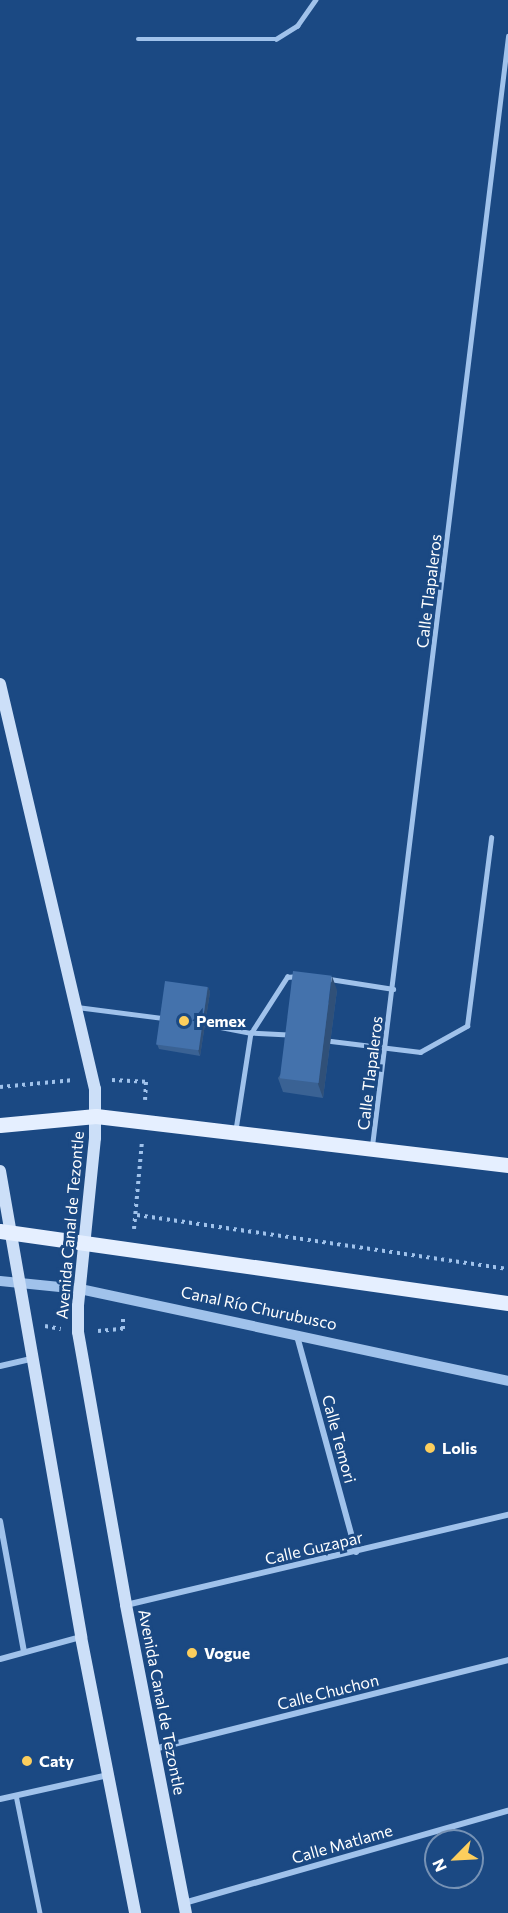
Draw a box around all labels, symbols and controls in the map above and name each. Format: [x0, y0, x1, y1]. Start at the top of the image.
street label: Calle Tlapaleros [412, 533, 446, 649]
place label: Pemex [196, 1011, 246, 1031]
marker: Pemex [177, 1014, 191, 1028]
street label: Calle Tlapaleros [353, 1015, 387, 1131]
street label: Avenida Canal de Tezontle [52, 1130, 88, 1320]
street label: Canal Río Churubusco [179, 1282, 339, 1334]
street label: Calle Temori [318, 1393, 360, 1485]
place label: Lolis [442, 1438, 477, 1458]
marker: Lolis [423, 1441, 437, 1455]
street label: Calle Guzapar [263, 1527, 365, 1569]
street label: Avenida Canal de Tezontle [135, 1608, 189, 1796]
place label: Vogue [204, 1643, 250, 1663]
marker: Vogue [185, 1646, 199, 1660]
street label: Calle Chuchon [275, 1670, 381, 1714]
place label: Caty [39, 1751, 74, 1771]
marker: Caty [20, 1754, 34, 1768]
street label: Calle Matlame [289, 1820, 395, 1868]
north arrow [424, 1829, 484, 1889]
text: N [428, 1856, 450, 1875]

